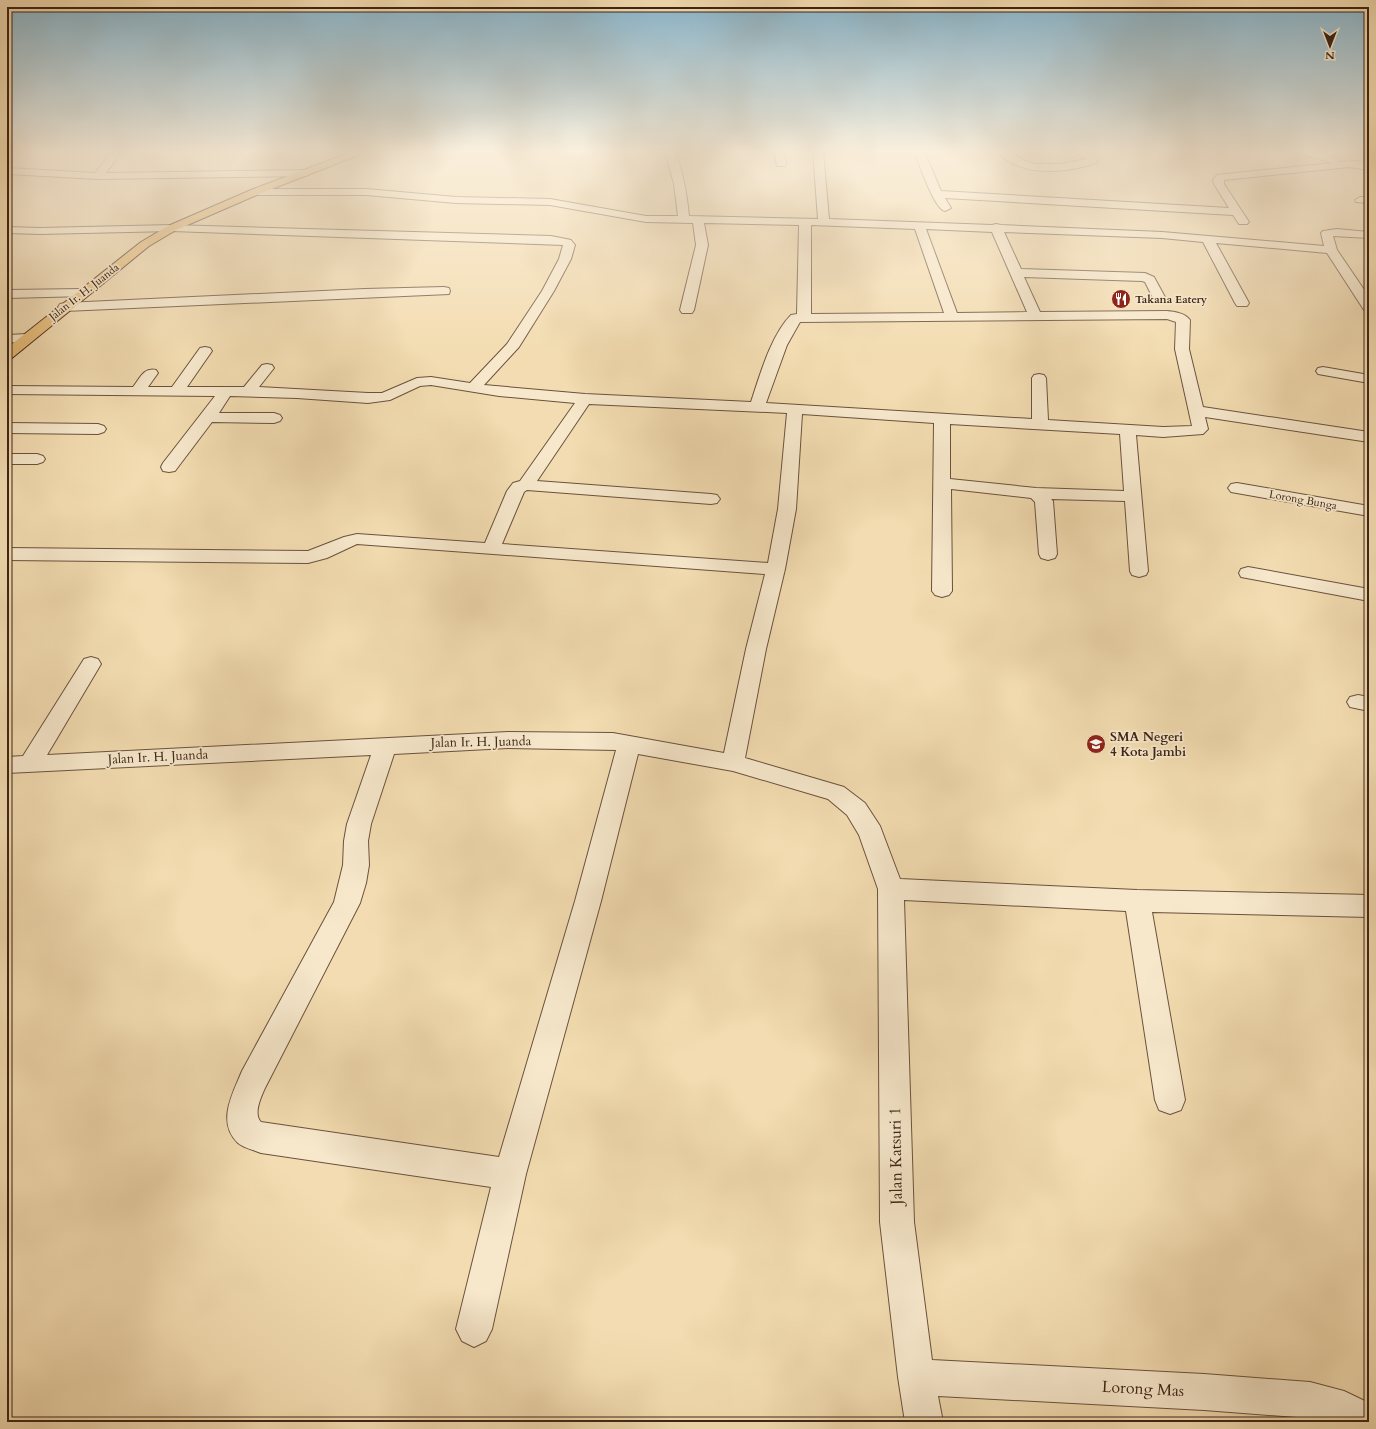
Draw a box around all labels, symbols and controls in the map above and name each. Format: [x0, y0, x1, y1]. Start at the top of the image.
north arrow [1310, 26, 1350, 66]
text: N [1325, 48, 1335, 63]
street label: Jalan Ir. H. Juanda [44, 260, 122, 325]
restaurant icon: Takana Eatery [1110, 288, 1132, 310]
place label: Takana Eatery [1135, 292, 1208, 307]
street label: Lorong Bunga [1268, 487, 1338, 513]
place label: SMA Negeri 4 Kota Jambi [1110, 728, 1186, 761]
street label: Jalan Ir. H. Juanda [429, 732, 532, 752]
school or university icon: SMA Negeri 4 Kota Jambi [1085, 733, 1107, 755]
street label: Jalan Ir. H. Juanda [105, 745, 209, 769]
street label: Jalan Katsuri 1 [884, 1107, 908, 1207]
street label: Lorong Mas [1101, 1376, 1185, 1402]

